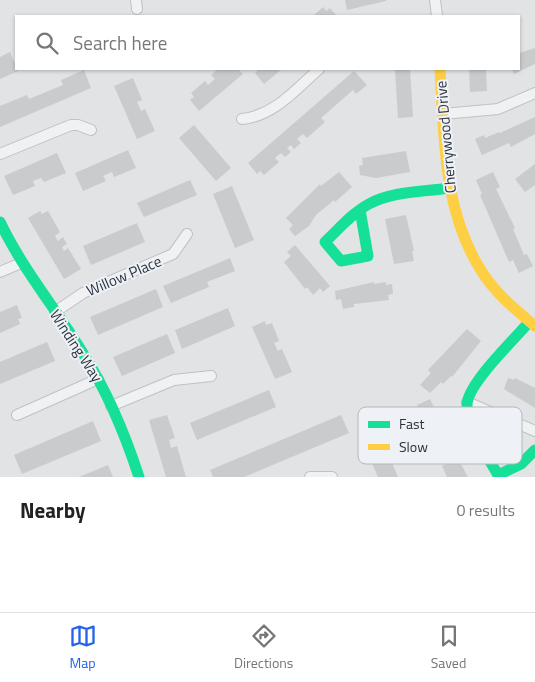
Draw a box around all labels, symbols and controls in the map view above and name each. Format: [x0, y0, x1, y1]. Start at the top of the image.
search box [15, 15, 520, 70]
text: Search here [73, 28, 167, 57]
icon: search [33, 29, 61, 57]
street label: Cherrywood Drive [429, 80, 462, 194]
street label: Willow Place [82, 249, 165, 302]
street label: Winding Way [44, 305, 109, 387]
legend [358, 407, 522, 464]
text: Fast [399, 413, 424, 434]
text: Slow [399, 436, 428, 457]
text: Nearby [20, 494, 85, 526]
text: 0 results [456, 498, 515, 522]
tab: Map [69, 622, 97, 673]
tab: Directions [234, 622, 293, 673]
tab: Saved [431, 622, 466, 673]

